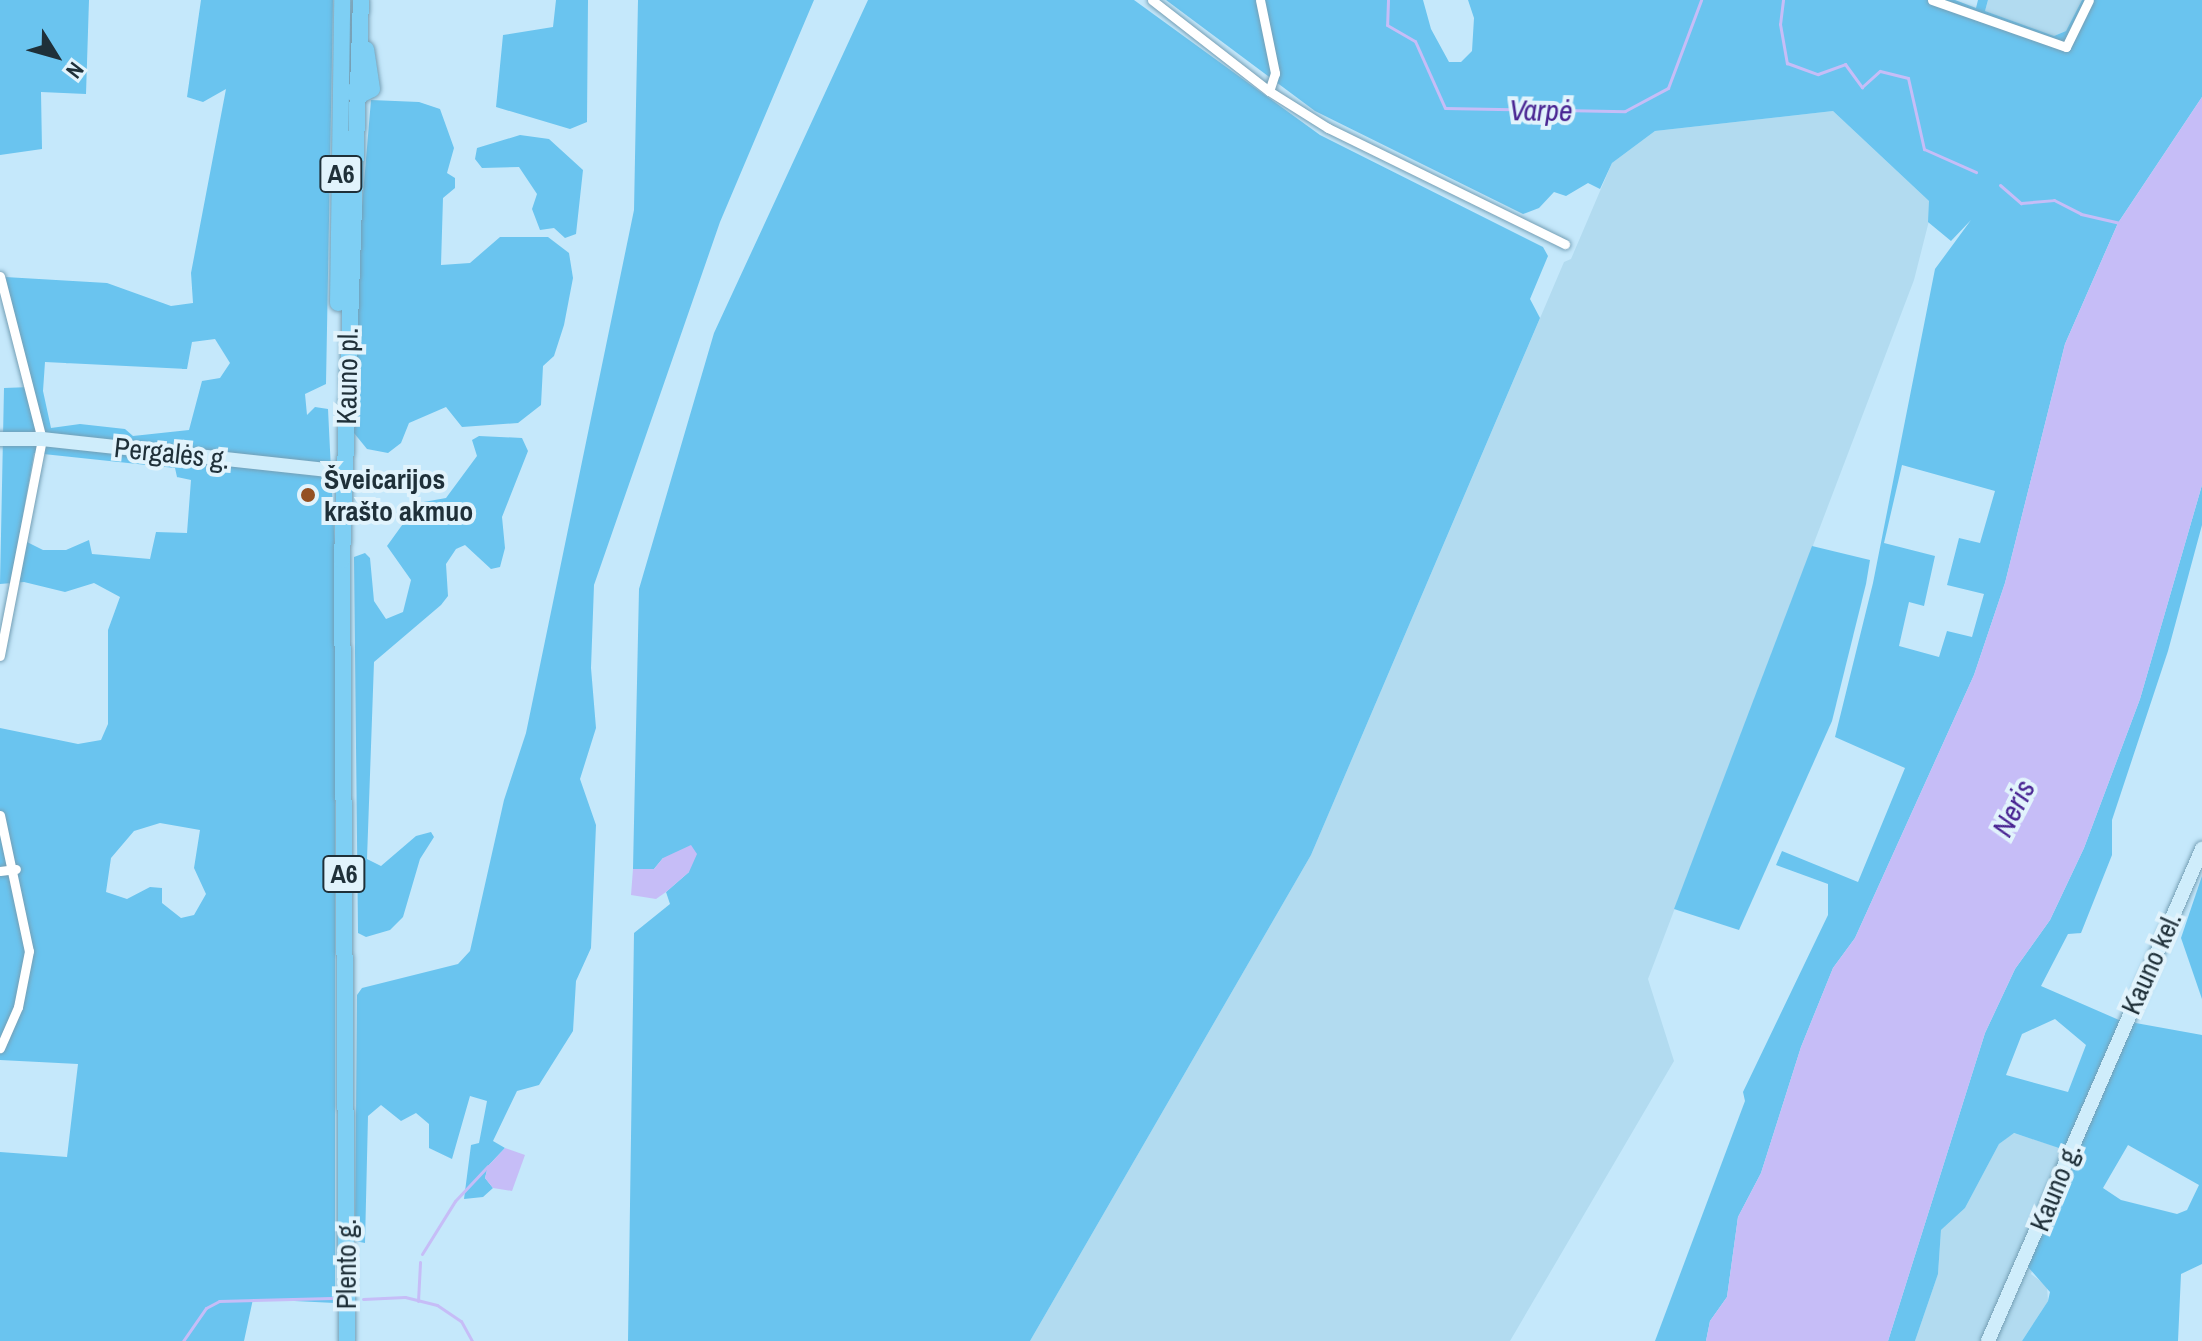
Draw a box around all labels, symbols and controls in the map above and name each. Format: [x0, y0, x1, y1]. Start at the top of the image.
north arrow [16, 16, 96, 96]
text: N [59, 56, 91, 85]
water label: Varpė [1509, 91, 1573, 129]
road number: A6 [319, 152, 363, 196]
street label: Kauno pl. [329, 327, 365, 425]
street label: Pergalės g. [112, 430, 232, 476]
place label: Šveicarijos krašto akmuo [324, 462, 473, 528]
marker: Šveicarijos krašto akmuo [299, 486, 317, 504]
water label: Neris [1984, 774, 2042, 842]
road number: A6 [322, 852, 366, 896]
street label: Kauno kel. [2114, 907, 2188, 1019]
street label: Kauno g. [2022, 1138, 2088, 1236]
street label: Plento g. [329, 1219, 363, 1309]

